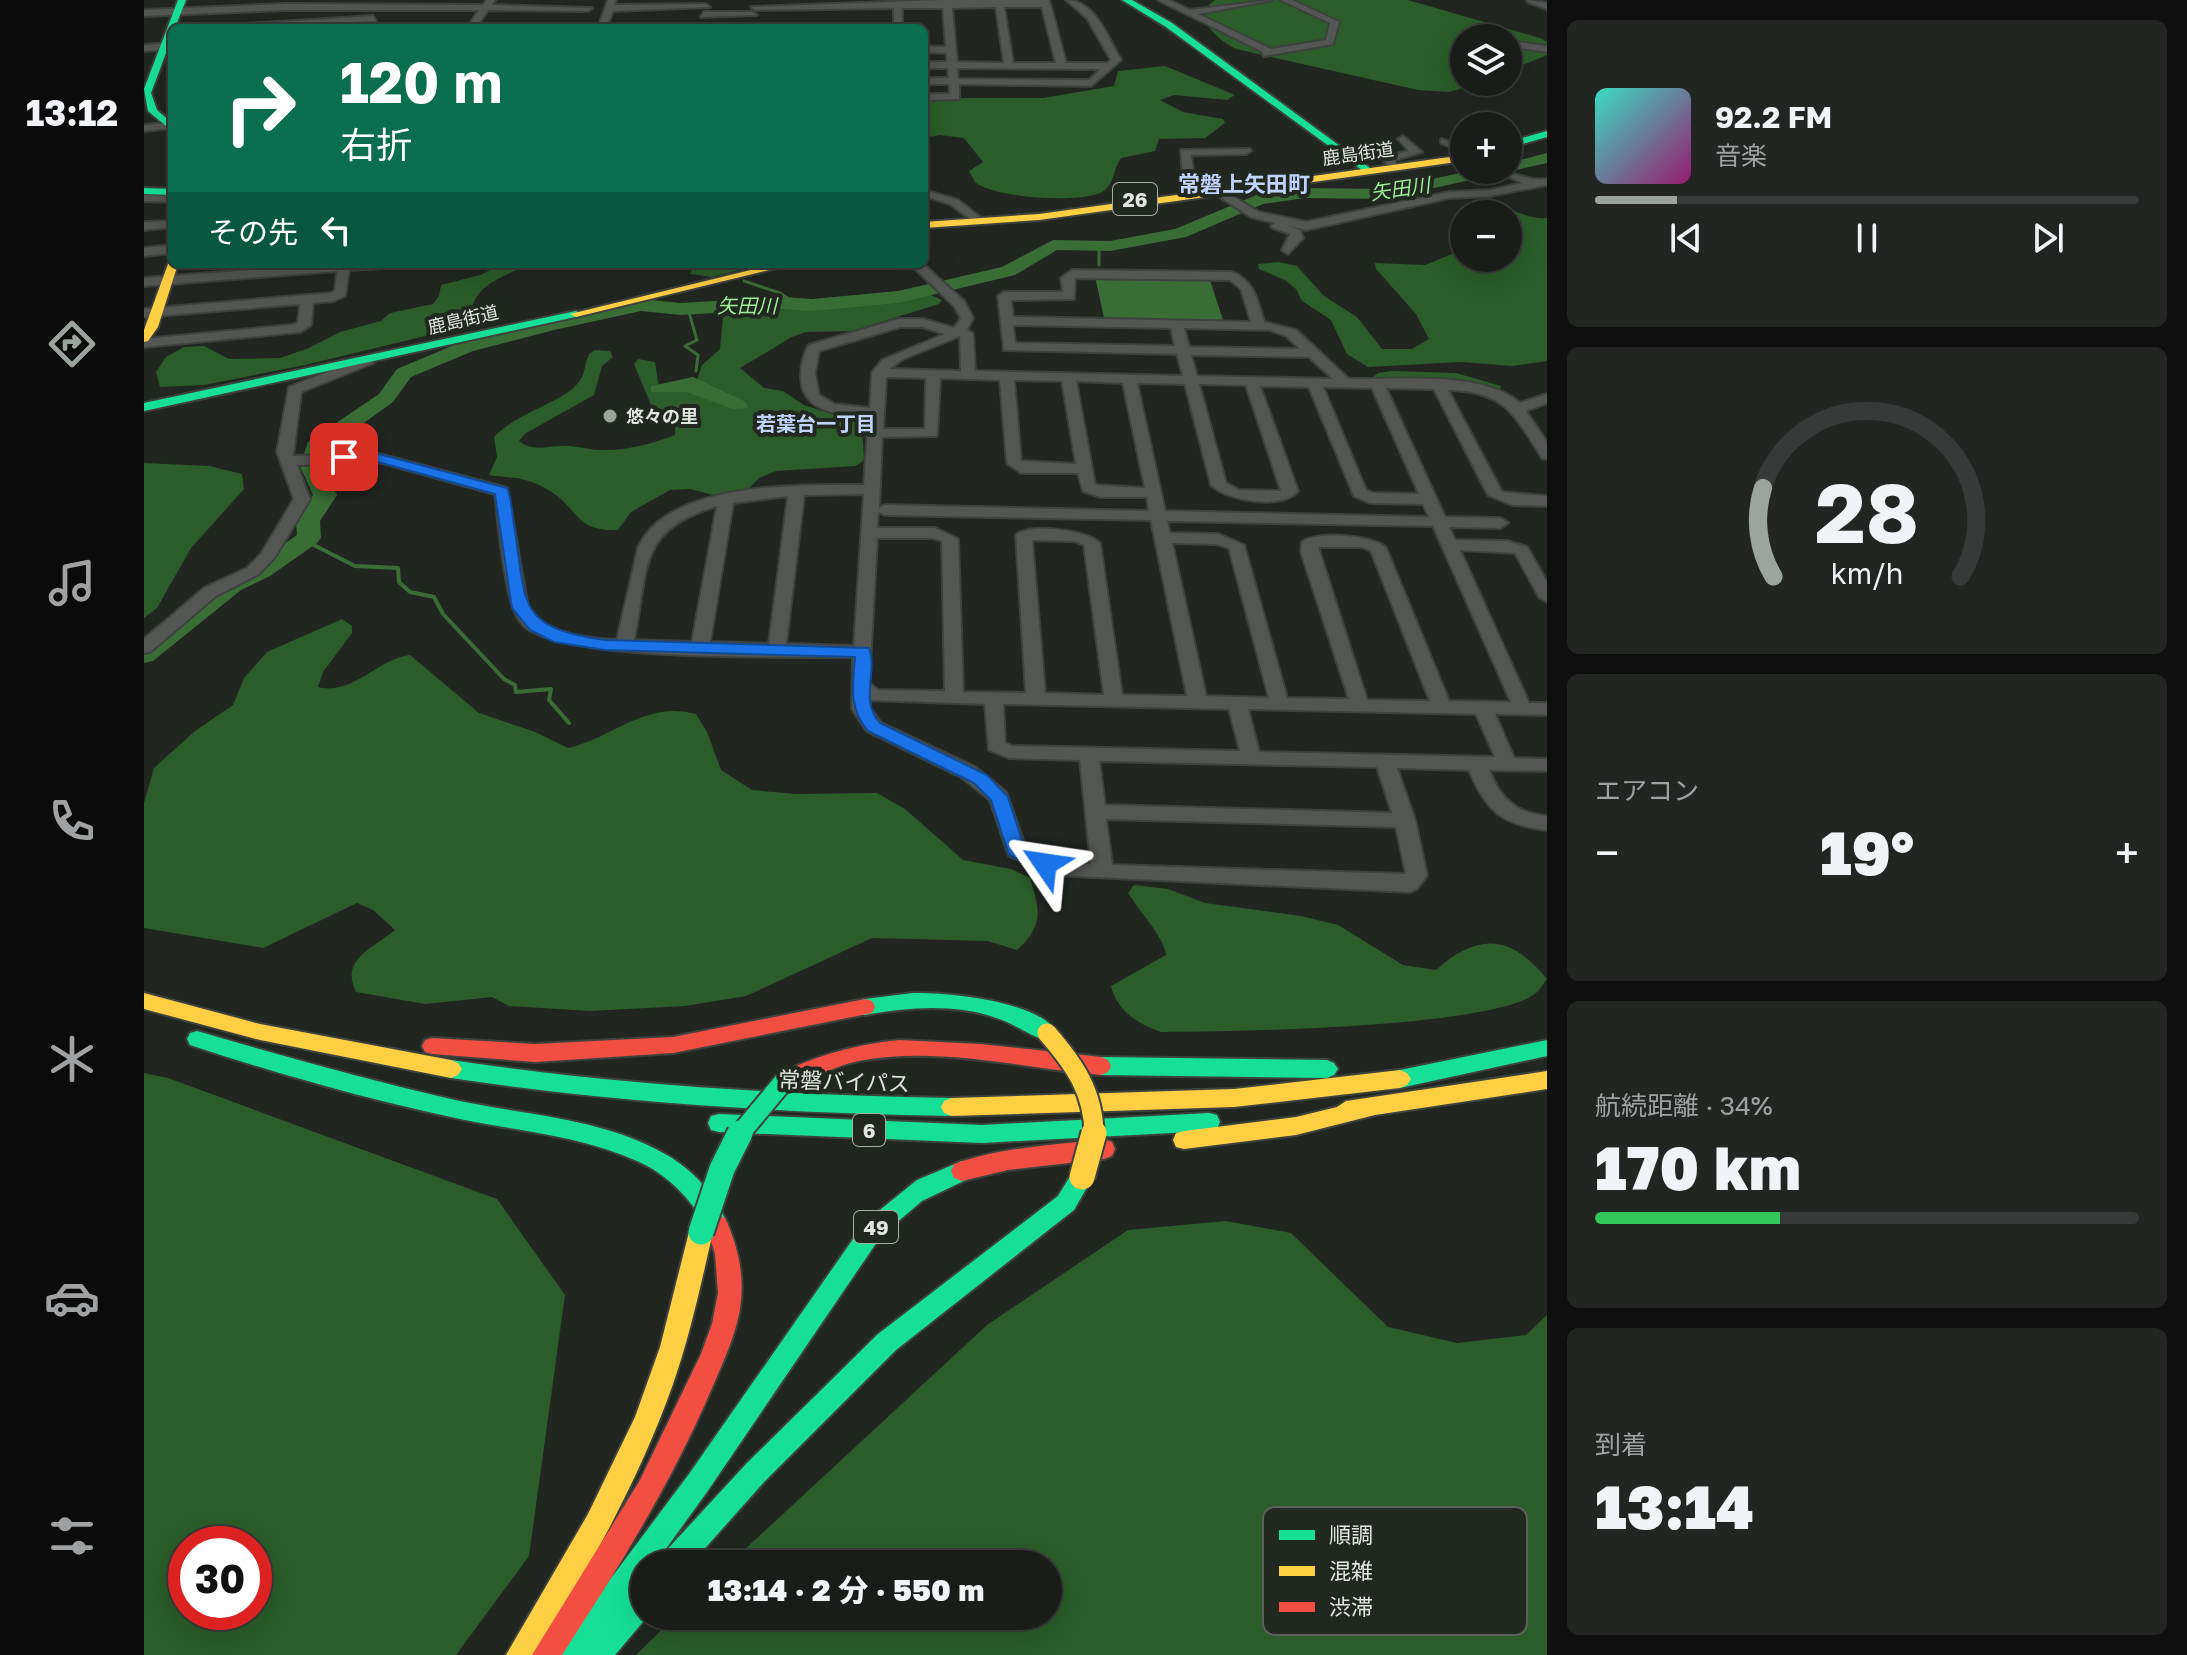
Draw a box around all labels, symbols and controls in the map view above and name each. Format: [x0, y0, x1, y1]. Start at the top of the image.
map controls [1450, 24, 1522, 272]
button: layers [1450, 24, 1522, 96]
text: 120 m [340, 48, 502, 115]
icon: right [208, 56, 312, 160]
text: 13:12 [26, 91, 118, 134]
text: 92.2 FM [1715, 99, 1832, 135]
button: + [1450, 112, 1522, 184]
text: 右折 [340, 123, 412, 166]
street label: 鹿島街道 [1321, 137, 1395, 169]
text: 音楽 [1715, 140, 1767, 171]
district label: 常磐上矢田町 [1178, 170, 1310, 197]
water label: 矢田川 [1369, 172, 1433, 204]
road number: 26 [1113, 183, 1157, 215]
button: − [1450, 200, 1522, 272]
icon: left [314, 208, 358, 252]
text: その先 [208, 214, 298, 250]
icon: previous [1664, 216, 1708, 260]
icon: pause [1845, 216, 1889, 260]
icon: next [2026, 216, 2070, 260]
water label: 矢田川 [717, 293, 779, 317]
street label: 鹿島街道 [425, 300, 501, 338]
icon: directions [44, 316, 100, 372]
place label: 悠々の里 [626, 405, 698, 427]
marker: 悠々の里 [601, 407, 619, 425]
district label: 若葉台一丁目 [756, 411, 876, 435]
pin [310, 423, 378, 491]
icon: arrive [322, 435, 366, 479]
text: 28 [1815, 460, 1919, 560]
icon: music [44, 555, 100, 611]
text: km/h [1831, 556, 1903, 590]
text: エアコン [1595, 775, 1699, 806]
icon: phone [44, 793, 100, 849]
text: 19° [1820, 816, 1914, 888]
position arrow [1003, 822, 1087, 906]
text: − [1595, 826, 1619, 879]
text: + [2115, 826, 2139, 879]
icon: climate [44, 1031, 100, 1087]
street label: 常磐バイパス [778, 1065, 910, 1097]
text: 航続距離 · 34% [1595, 1090, 1773, 1121]
road number: 6 [853, 1114, 885, 1146]
text: 170 km [1595, 1131, 1801, 1203]
road number: 49 [854, 1211, 898, 1243]
icon: car [44, 1270, 100, 1326]
text: 到着 [1595, 1429, 1647, 1460]
text: 13:14 [1595, 1470, 1754, 1542]
legend [1263, 1507, 1527, 1635]
icon: filters [44, 1508, 100, 1564]
text: 順調 [1329, 1521, 1373, 1548]
speed limit sign: 30 [168, 1526, 272, 1630]
text: 混雑 [1329, 1557, 1373, 1584]
text: 13:14 · 2 分 · 550 m [708, 1572, 984, 1608]
text: 渋滞 [1329, 1593, 1373, 1620]

